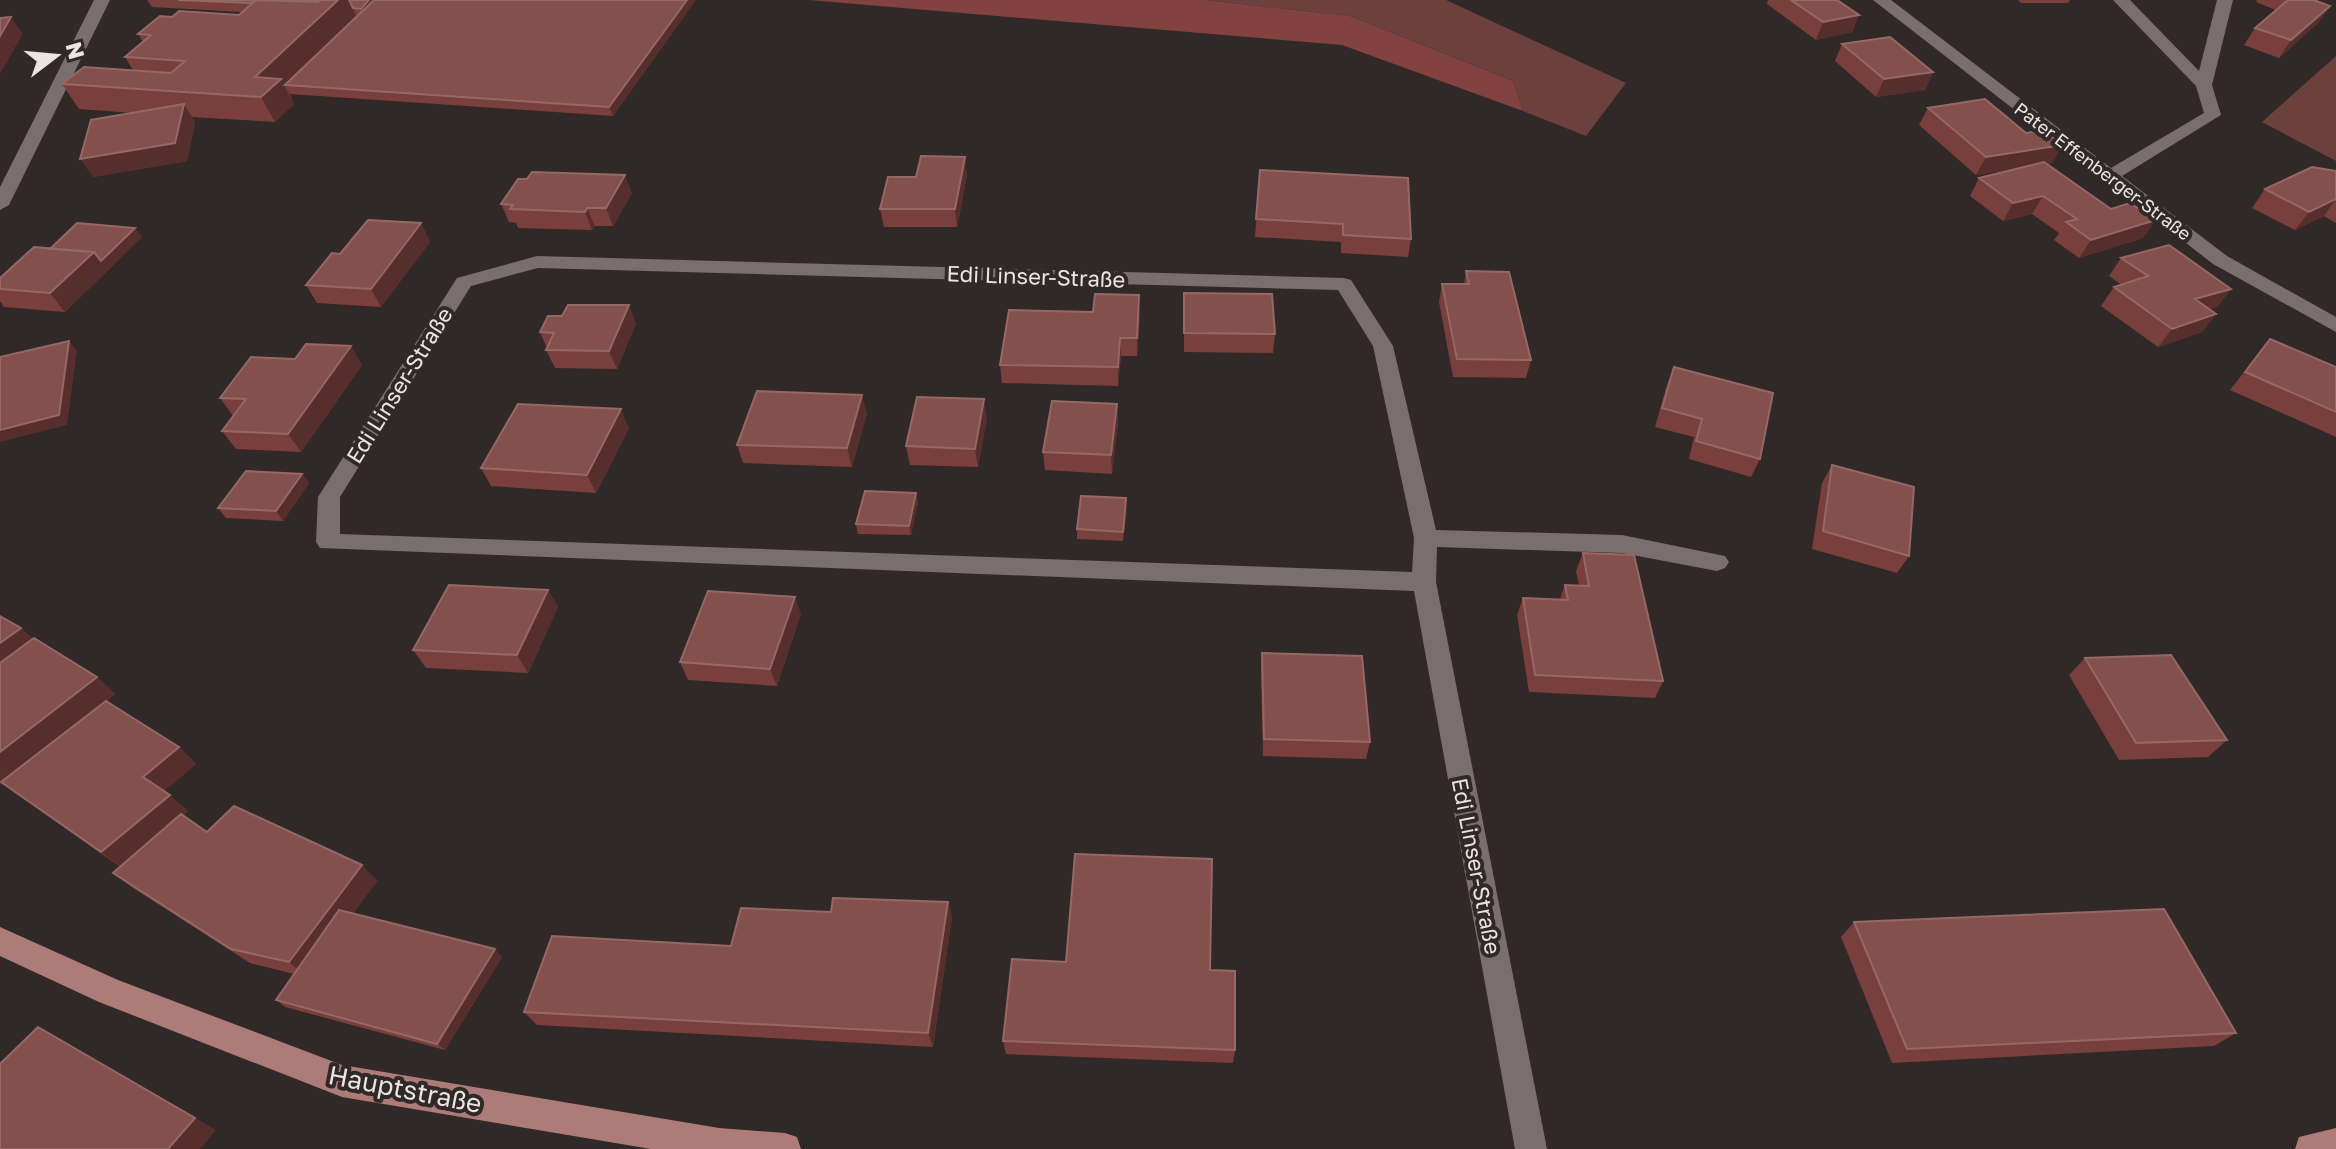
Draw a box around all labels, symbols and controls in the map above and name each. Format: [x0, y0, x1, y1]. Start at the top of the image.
north arrow [16, 16, 96, 96]
text: N [60, 39, 91, 62]
street label: Pater Effenberger-Straße [2010, 97, 2196, 245]
street label: Edi Linser-Straße [946, 259, 1126, 293]
street label: Edi Linser-Straße [340, 302, 458, 468]
street label: Edi Linser-Straße [1447, 776, 1507, 956]
street label: Hauptstraße [326, 1059, 484, 1119]

